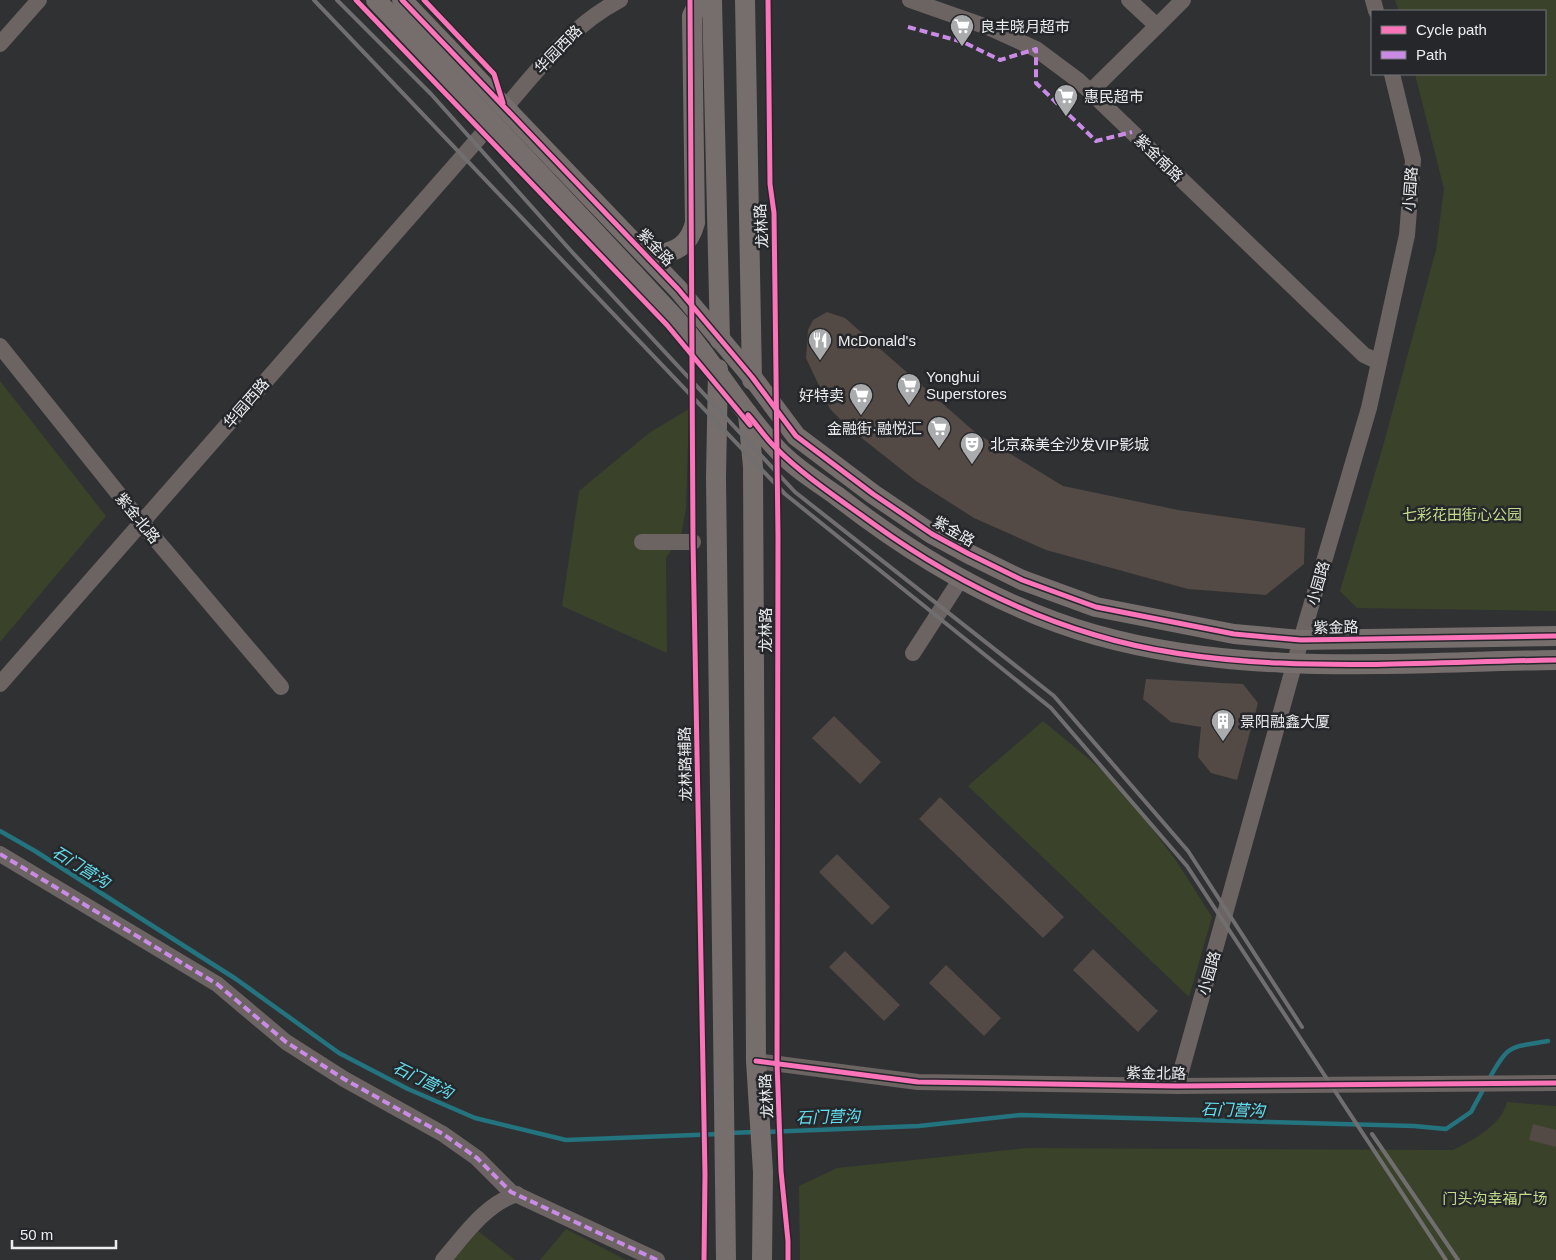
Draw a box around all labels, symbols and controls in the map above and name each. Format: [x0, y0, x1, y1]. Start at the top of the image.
legend [1371, 10, 1546, 75]
supermarket icon: 良丰晓月超市 [949, 13, 975, 47]
place label: 良丰晓月超市 [980, 18, 1070, 35]
text: Cycle path [1416, 21, 1487, 38]
street label: 华园西路 [531, 22, 585, 76]
text: Path [1416, 46, 1447, 63]
supermarket icon: 惠民超市 [1053, 83, 1079, 117]
place label: 惠民超市 [1084, 88, 1144, 105]
street label: 紫金南路 [1132, 131, 1186, 185]
street label: 小园路 [1400, 166, 1420, 212]
street label: 龙林路 [751, 203, 771, 249]
street label: 紫金路 [634, 225, 678, 269]
restaurant icon: McDonald's [807, 327, 833, 361]
place label: McDonald's [838, 332, 916, 349]
place label: Yonghui Superstores [926, 368, 1007, 402]
supermarket icon: Yonghui Superstores [896, 372, 922, 406]
street label: 华园西路 [220, 375, 272, 431]
supermarket icon: 好特卖 [848, 382, 874, 416]
place label: 好特卖 [799, 387, 844, 404]
supermarket icon: 金融街·融悦汇 [926, 415, 952, 449]
place label: 金融街·融悦汇 [827, 420, 922, 437]
theatre icon: 北京森美全沙发VIP影城 [959, 431, 985, 465]
place label: 北京森美全沙发VIP影城 [990, 436, 1149, 453]
street label: 紫金北路 [113, 489, 163, 547]
park label: 七彩花田街心公园 [1402, 506, 1522, 523]
street label: 紫金路 [930, 512, 978, 550]
street label: 小园路 [1304, 559, 1332, 607]
street label: 龙林路 [757, 607, 774, 653]
street label: 紫金路 [1313, 618, 1359, 636]
building icon: 景阳融鑫大厦 [1210, 708, 1236, 742]
place label: 景阳融鑫大厦 [1240, 713, 1330, 730]
street label: 龙林路辅路 [676, 726, 694, 802]
water label: 石门营沟 [49, 843, 114, 892]
street label: 小园路 [1195, 949, 1223, 997]
water label: 石门营沟 [391, 1058, 457, 1103]
street label: 紫金北路 [1126, 1064, 1186, 1082]
street label: 龙林路 [756, 1073, 776, 1119]
water label: 石门营沟 [1201, 1100, 1267, 1120]
water label: 石门营沟 [796, 1107, 862, 1127]
park label: 门头沟幸福广场 [1442, 1190, 1548, 1207]
scale bar [12, 1218, 116, 1250]
text: 50 m [20, 1226, 53, 1243]

